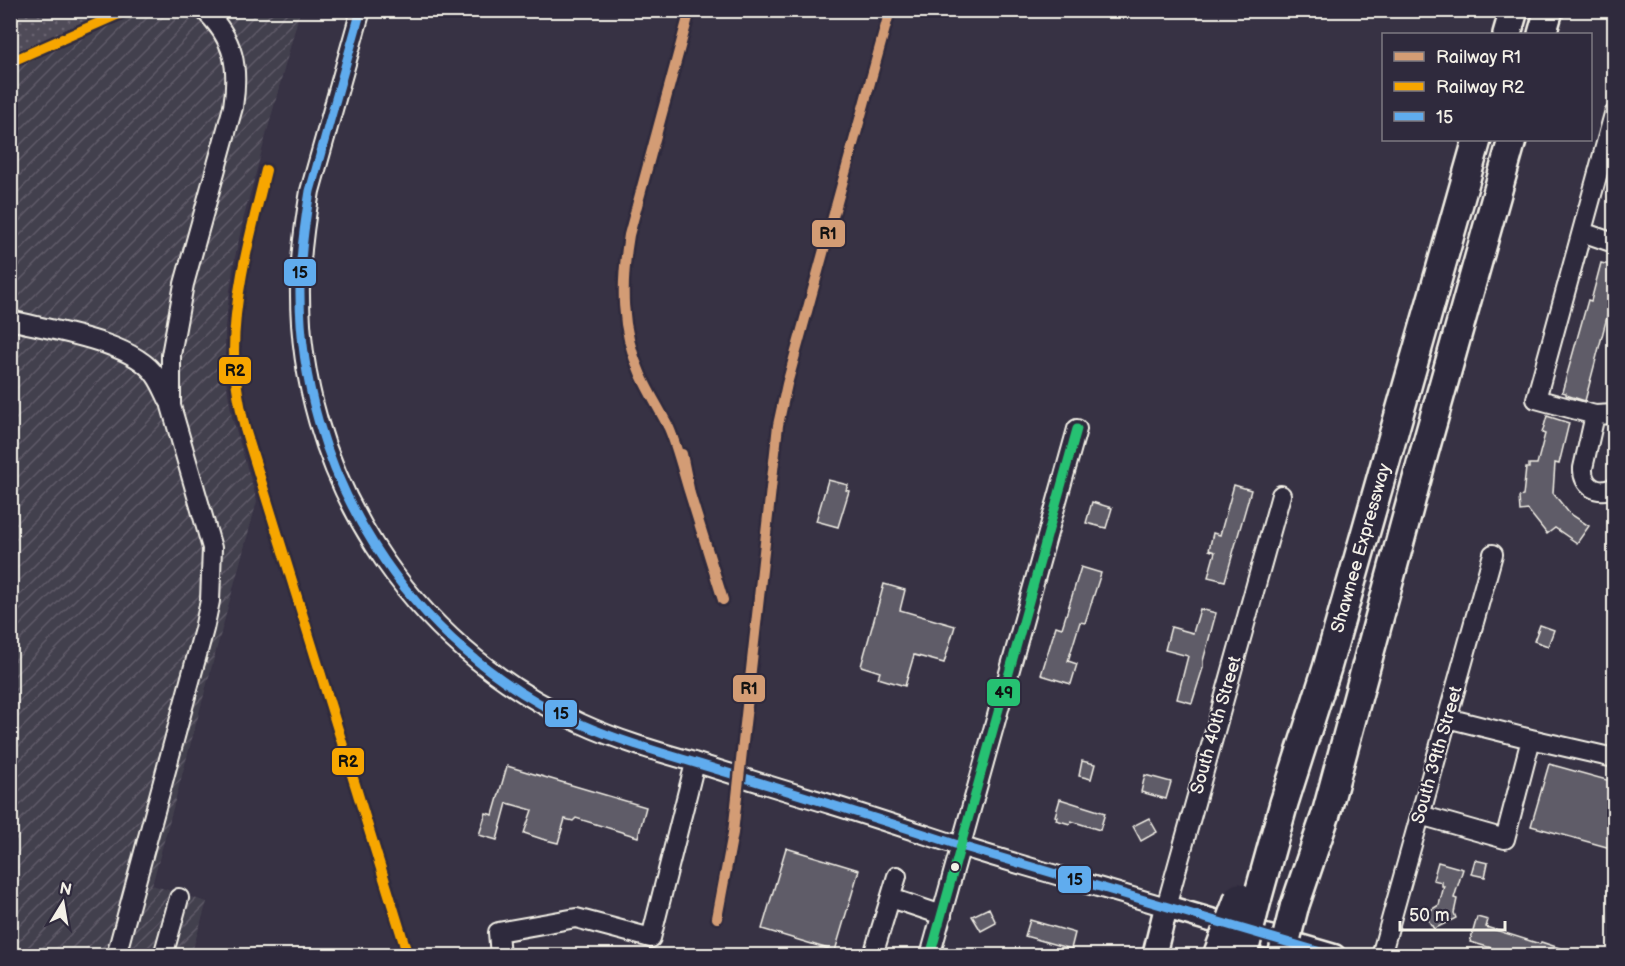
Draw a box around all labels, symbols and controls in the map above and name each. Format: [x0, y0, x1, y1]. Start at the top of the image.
legend [1382, 33, 1592, 141]
text: Railway R1 [1436, 47, 1521, 68]
text: Railway R2 [1436, 77, 1525, 98]
text: 15 [1436, 107, 1453, 128]
line badge: R1 [811, 219, 846, 248]
text: R1 [819, 225, 837, 244]
line badge: 15 [283, 258, 317, 287]
text: 15 [292, 264, 308, 283]
line badge: R2 [218, 356, 252, 385]
text: R2 [225, 362, 246, 381]
street label: Shawnee Expressway [1327, 460, 1395, 635]
street label: South 40th Street [1186, 653, 1246, 796]
line badge: R1 [732, 674, 766, 703]
line badge: 49 [986, 678, 1021, 707]
text: R1 [740, 680, 758, 699]
street label: South 39th Street [1407, 683, 1467, 826]
text: 49 [995, 684, 1013, 703]
line badge: 15 [544, 699, 578, 728]
text: 15 [553, 705, 569, 724]
line badge: R2 [331, 747, 365, 776]
text: R2 [338, 753, 359, 772]
unlabelled marker [949, 861, 961, 873]
line badge: 15 [1057, 865, 1092, 894]
text: 15 [1067, 871, 1083, 890]
north arrow [33, 873, 93, 933]
text: N [58, 879, 73, 900]
scale bar [1400, 894, 1505, 932]
text: 50 m [1409, 905, 1450, 926]

